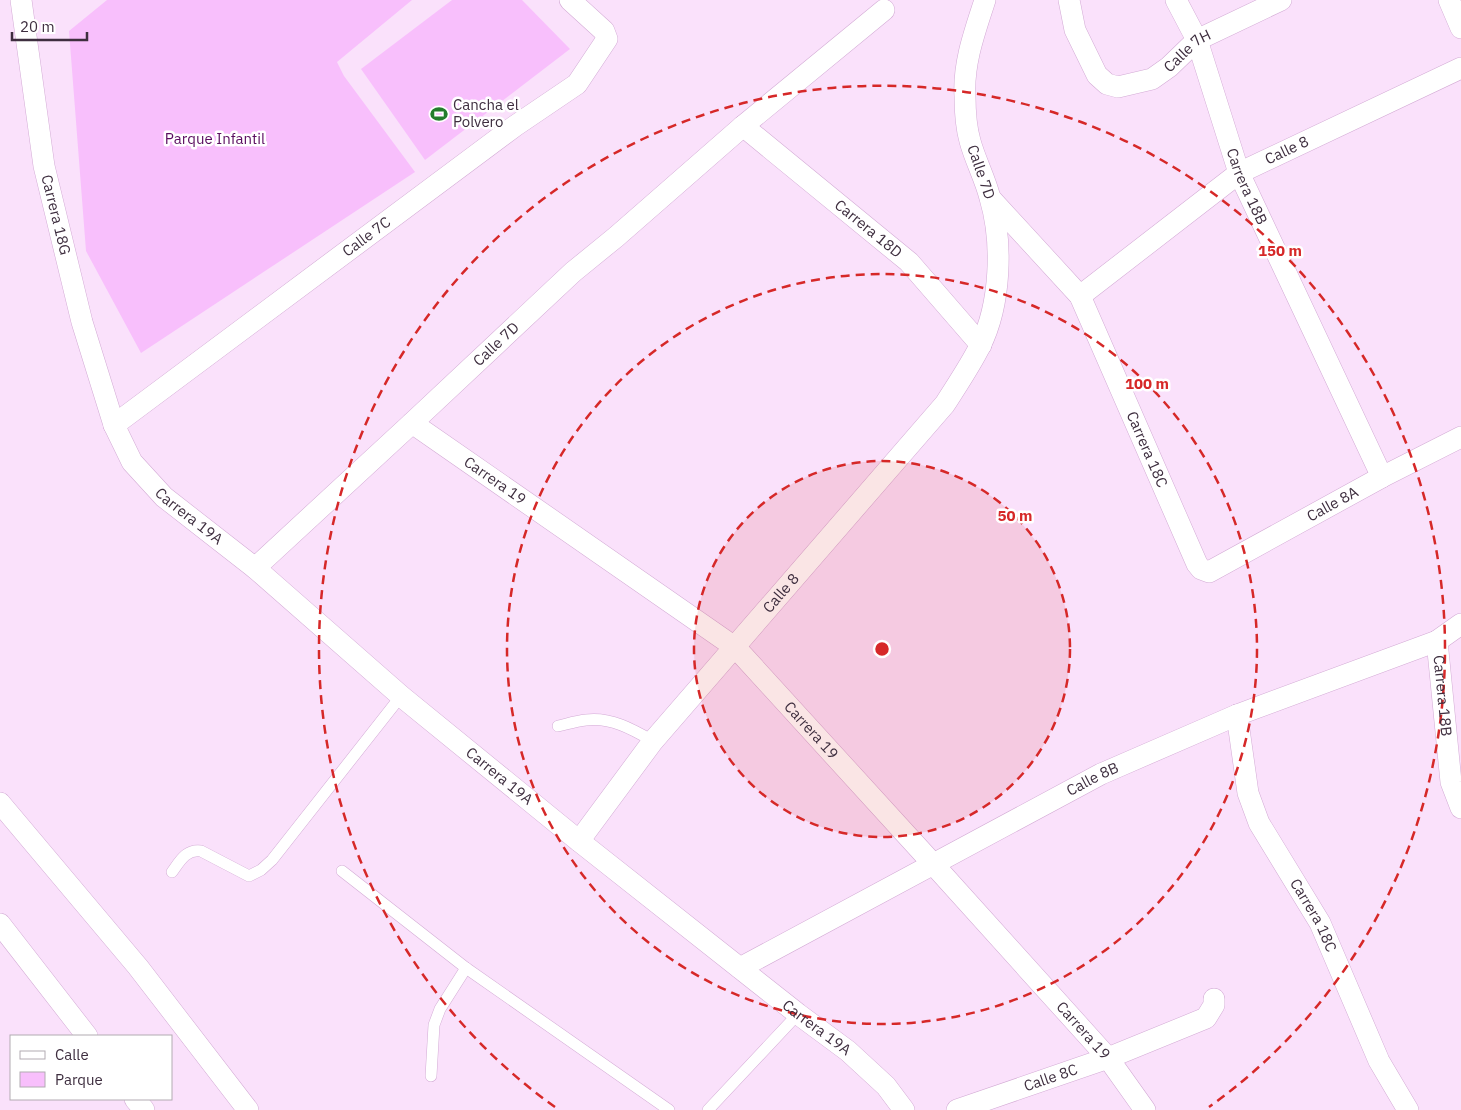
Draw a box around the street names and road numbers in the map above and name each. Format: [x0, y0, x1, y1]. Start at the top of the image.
street label: Calle 7H [1159, 25, 1214, 76]
street label: Calle 8 [1262, 131, 1312, 168]
street label: Calle 7D [963, 142, 1000, 202]
street label: Carrera 18B [1223, 146, 1272, 228]
street label: Carrera 18G [37, 173, 75, 257]
street label: Carrera 18D [831, 195, 906, 262]
street label: Calle 7C [338, 212, 394, 261]
street label: Calle 7D [469, 318, 523, 370]
street label: Carrera 18C [1123, 408, 1172, 490]
street label: Carrera 19 [460, 452, 530, 508]
street label: Calle 8A [1303, 482, 1362, 525]
street label: Carrera 19A [151, 483, 227, 549]
street label: Calle 8 [758, 569, 803, 617]
street label: Carrera 18B [1429, 654, 1456, 737]
street label: Carrera 19 [780, 697, 843, 763]
street label: Carrera 19A [462, 743, 537, 809]
street label: Calle 8B [1063, 758, 1121, 800]
street label: Carrera 18C [1286, 875, 1341, 955]
street label: Carrera 19A [779, 995, 856, 1059]
street label: Carrera 19 [1053, 997, 1115, 1063]
street label: Calle 8C [1021, 1059, 1080, 1095]

